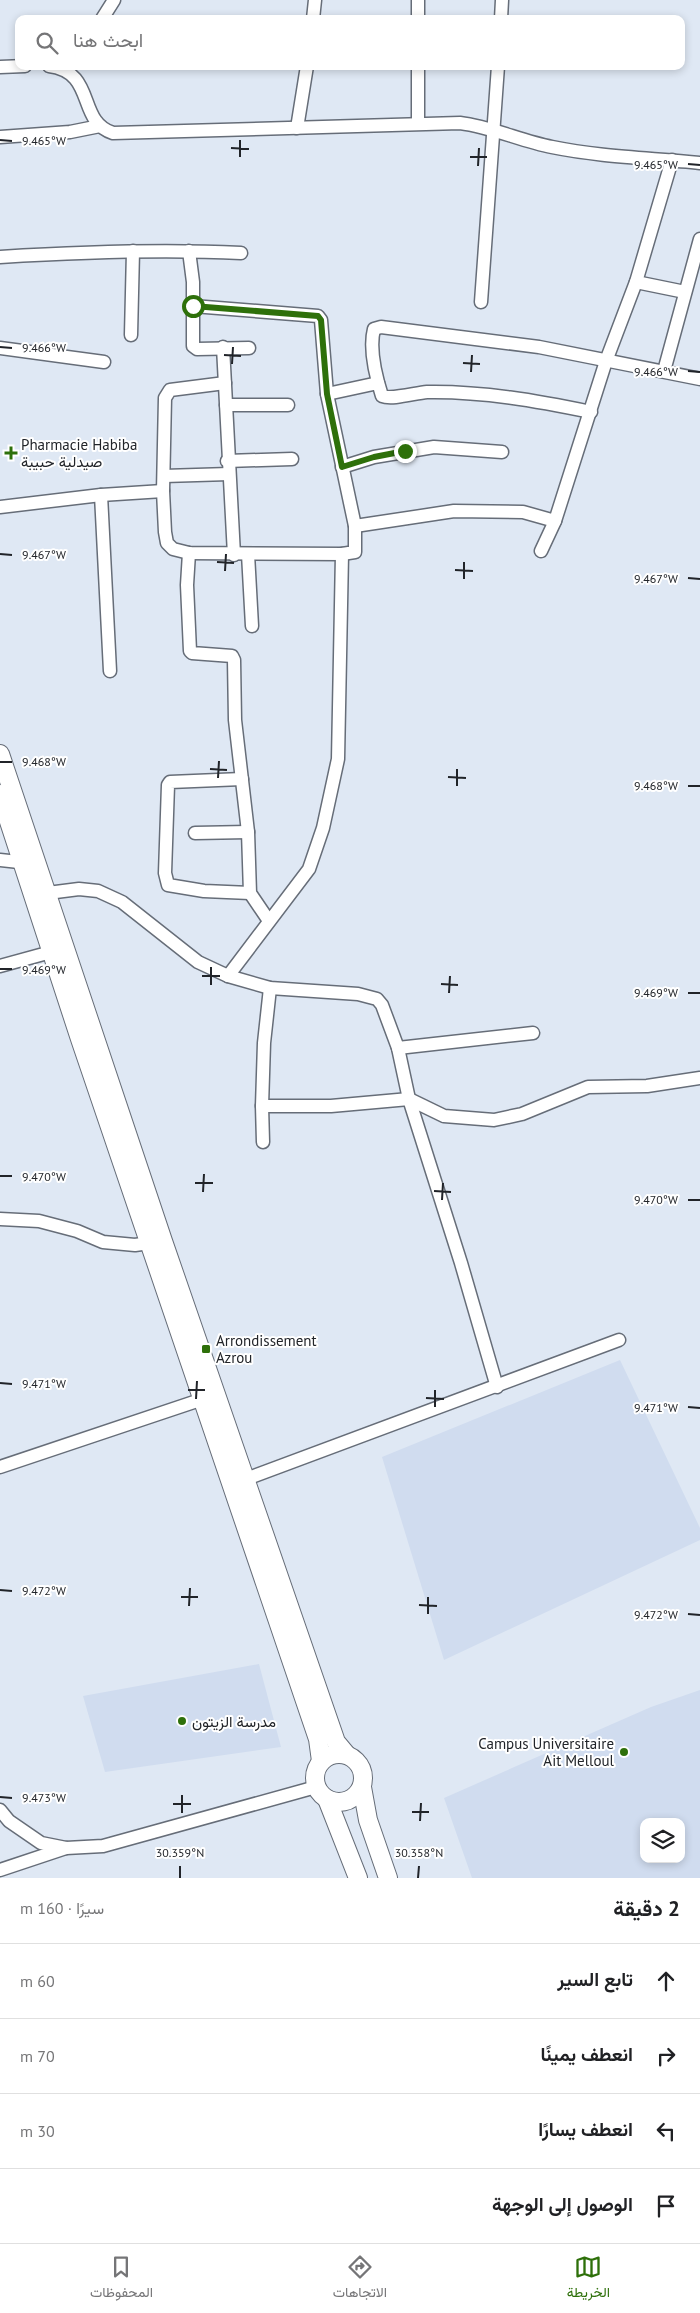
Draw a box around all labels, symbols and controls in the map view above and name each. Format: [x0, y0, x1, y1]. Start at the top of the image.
search box [15, 15, 685, 70]
text: ابحث هنا [73, 28, 143, 52]
icon: search [33, 29, 61, 57]
text: 9.465°W [22, 133, 66, 148]
text: 9.465°W [634, 157, 678, 172]
route start [182, 295, 205, 318]
text: 9.466°W [22, 340, 66, 355]
text: 9.466°W [634, 364, 678, 379]
place label: Pharmacie Habiba صيدلية حبيبة [21, 435, 137, 471]
route end [394, 440, 417, 463]
marker: Pharmacie Habiba صيدلية حبيبة [5, 447, 17, 459]
text: 9.467°W [22, 547, 66, 562]
text: 9.467°W [634, 571, 678, 586]
text: 9.468°W [22, 754, 66, 769]
text: 9.468°W [634, 778, 678, 793]
text: 9.469°W [22, 962, 66, 977]
text: 9.469°W [634, 985, 678, 1000]
text: 9.470°W [22, 1169, 66, 1184]
text: 9.470°W [634, 1192, 678, 1207]
place label: Arrondissement Azrou [216, 1331, 317, 1367]
marker: Arrondissement Azrou [200, 1343, 212, 1355]
text: 9.471°W [22, 1376, 66, 1391]
text: 9.471°W [634, 1400, 678, 1415]
text: 9.472°W [22, 1583, 66, 1598]
text: 9.472°W [634, 1607, 678, 1622]
place label: مدرسة الزيتون [192, 1712, 276, 1731]
marker: مدرسة الزيتون [176, 1715, 188, 1727]
place label: Campus Universitaire Ait Melloul [478, 1734, 615, 1770]
marker: Campus Universitaire Ait Melloul [618, 1746, 630, 1758]
text: 9.473°W [22, 1790, 66, 1805]
map controls [640, 1818, 685, 1863]
button: layers [640, 1818, 685, 1863]
text: 30.359°N [156, 1845, 204, 1860]
text: 30.358°N [395, 1845, 443, 1860]
text: 2 دقيقة [613, 1895, 680, 1922]
text: سيرًا · 160 m [20, 1898, 104, 1918]
text: تابع السير [557, 1967, 633, 1991]
icon: ahead [652, 1967, 680, 1995]
text: 60 m [20, 1971, 55, 1991]
text: انعطف يمينًا [541, 2042, 633, 2066]
icon: right [652, 2042, 680, 2070]
text: 70 m [20, 2046, 55, 2066]
text: انعطف يسارًا [538, 2117, 633, 2141]
icon: left [652, 2117, 680, 2145]
text: 30 m [20, 2121, 55, 2141]
text: الوصول إلى الوجهة [492, 2192, 633, 2216]
icon: arrive [652, 2192, 680, 2220]
tab: المحفوظات [90, 2253, 153, 2305]
tab: الاتجاهات [333, 2253, 387, 2305]
tab: الخريطة [567, 2253, 610, 2305]

